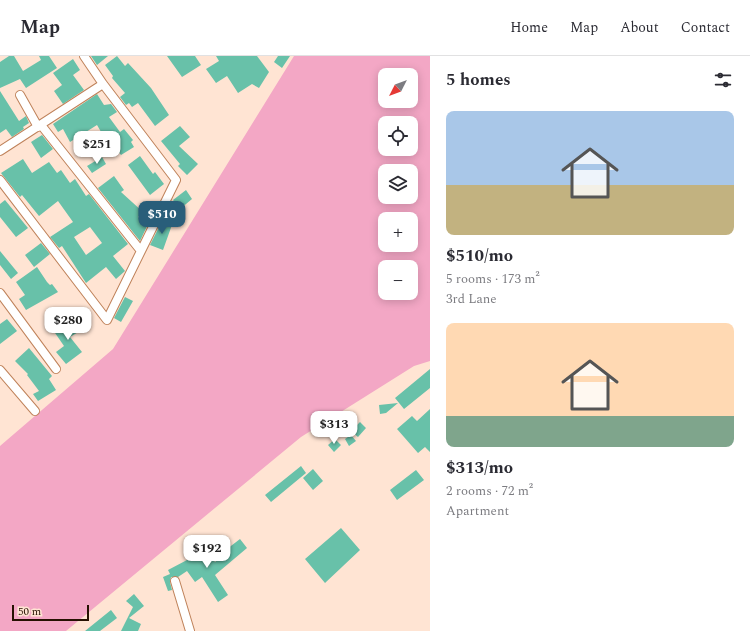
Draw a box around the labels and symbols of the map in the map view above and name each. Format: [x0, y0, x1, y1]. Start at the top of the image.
north arrow [378, 68, 418, 108]
pin: $251 [73, 131, 121, 165]
pin: $510 [138, 201, 186, 235]
pin: $280 [44, 307, 92, 341]
pin: $313 [310, 411, 358, 445]
pin: $192 [183, 535, 231, 569]
scale bar [12, 603, 89, 622]

